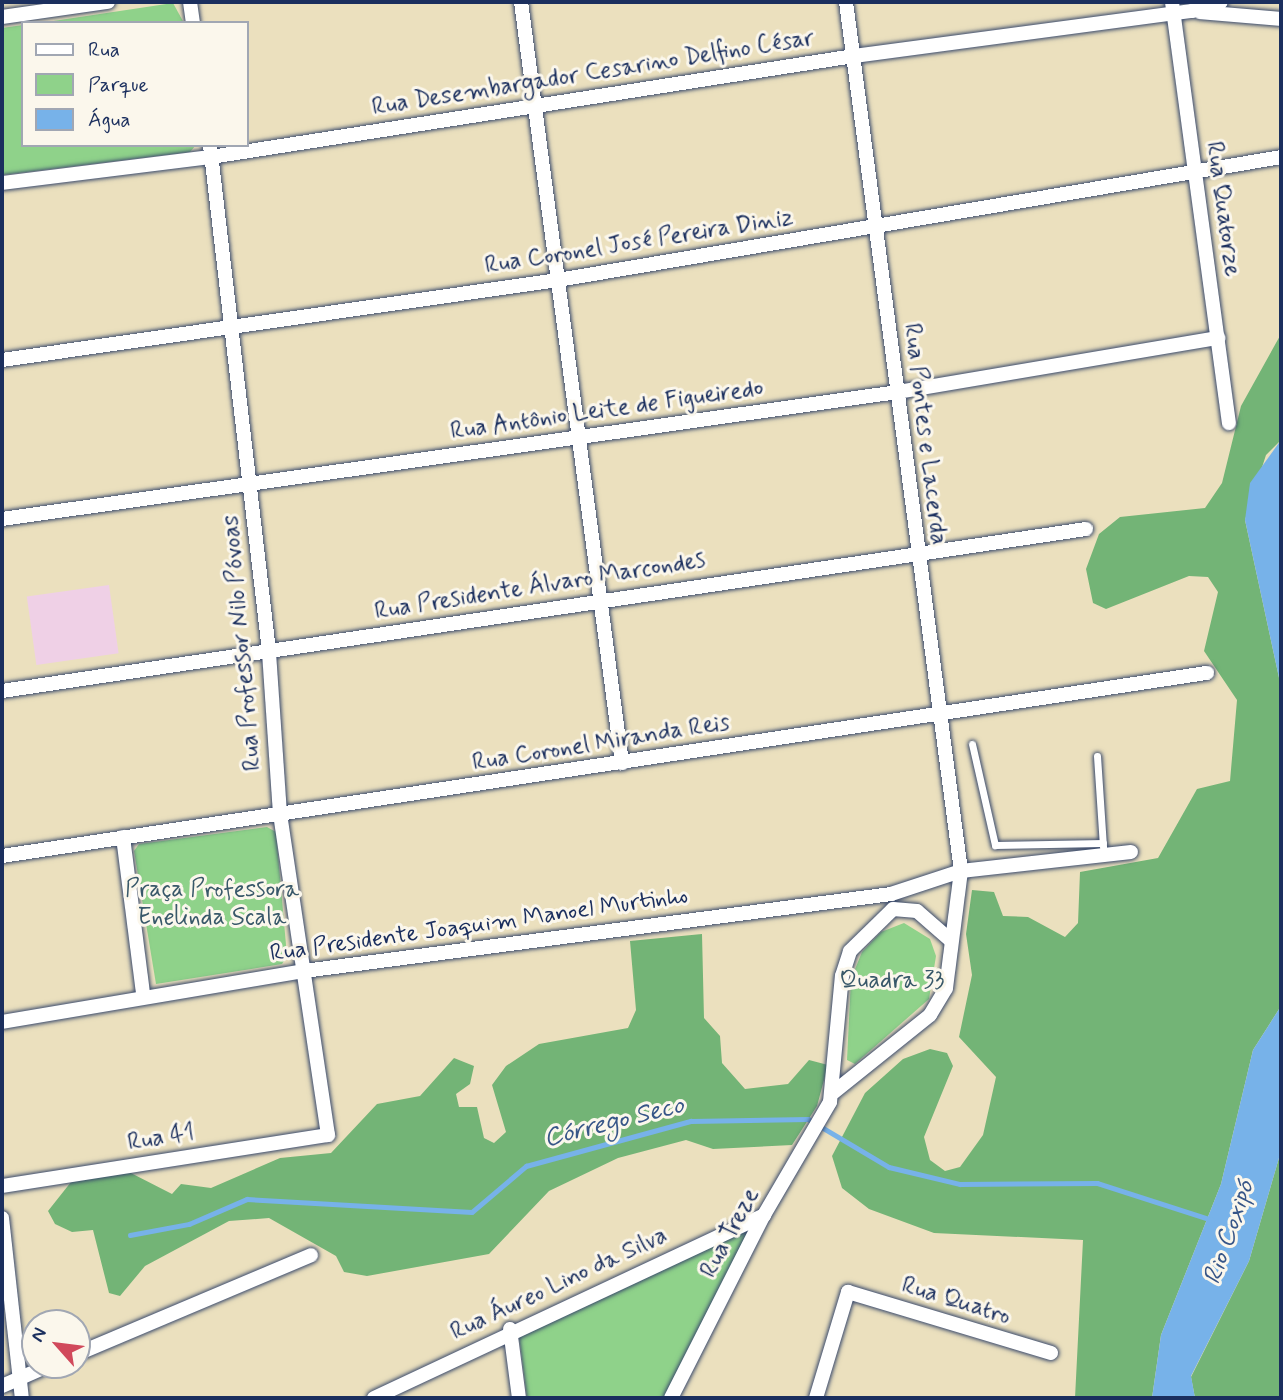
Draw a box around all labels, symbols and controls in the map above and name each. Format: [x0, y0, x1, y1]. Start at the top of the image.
legend [21, 21, 248, 147]
street label: Rua Desembargador Cesarino Delfino César [370, 24, 816, 122]
text: Rua [88, 36, 120, 64]
text: Parque [88, 71, 148, 99]
text: Água [88, 106, 130, 134]
street label: Rua Quatorze [1199, 140, 1247, 278]
street label: Rua Coronel José Pereira Diniz [484, 204, 794, 280]
street label: Rua Pontes e Lacerda [897, 323, 953, 545]
street label: Rua Antônio Leite de Figueiredo [450, 374, 764, 446]
street label: Rua Professor Nilo Póvoas [216, 514, 268, 772]
street label: Rua Presidente Álvaro Marcondes [372, 545, 708, 627]
street label: Rua Coronel Miranda Reis [468, 708, 734, 778]
park label: Praça Professora Enelinda Scala [125, 876, 299, 932]
street label: Rua Presidente Joaquim Manoel Murtinho [265, 881, 693, 969]
park label: Quadra 33 [840, 967, 944, 995]
water label: Córrego Seco [541, 1091, 687, 1155]
street label: Rua 41 [126, 1119, 196, 1157]
water label: Rio Coxipó [1198, 1176, 1262, 1290]
street label: Rua Treze [695, 1183, 765, 1283]
street label: Rua Áureo Lino da Silva [448, 1222, 670, 1346]
street label: Rua Quatro [899, 1271, 1013, 1331]
north arrow [21, 1309, 91, 1379]
text: N [25, 1323, 53, 1346]

